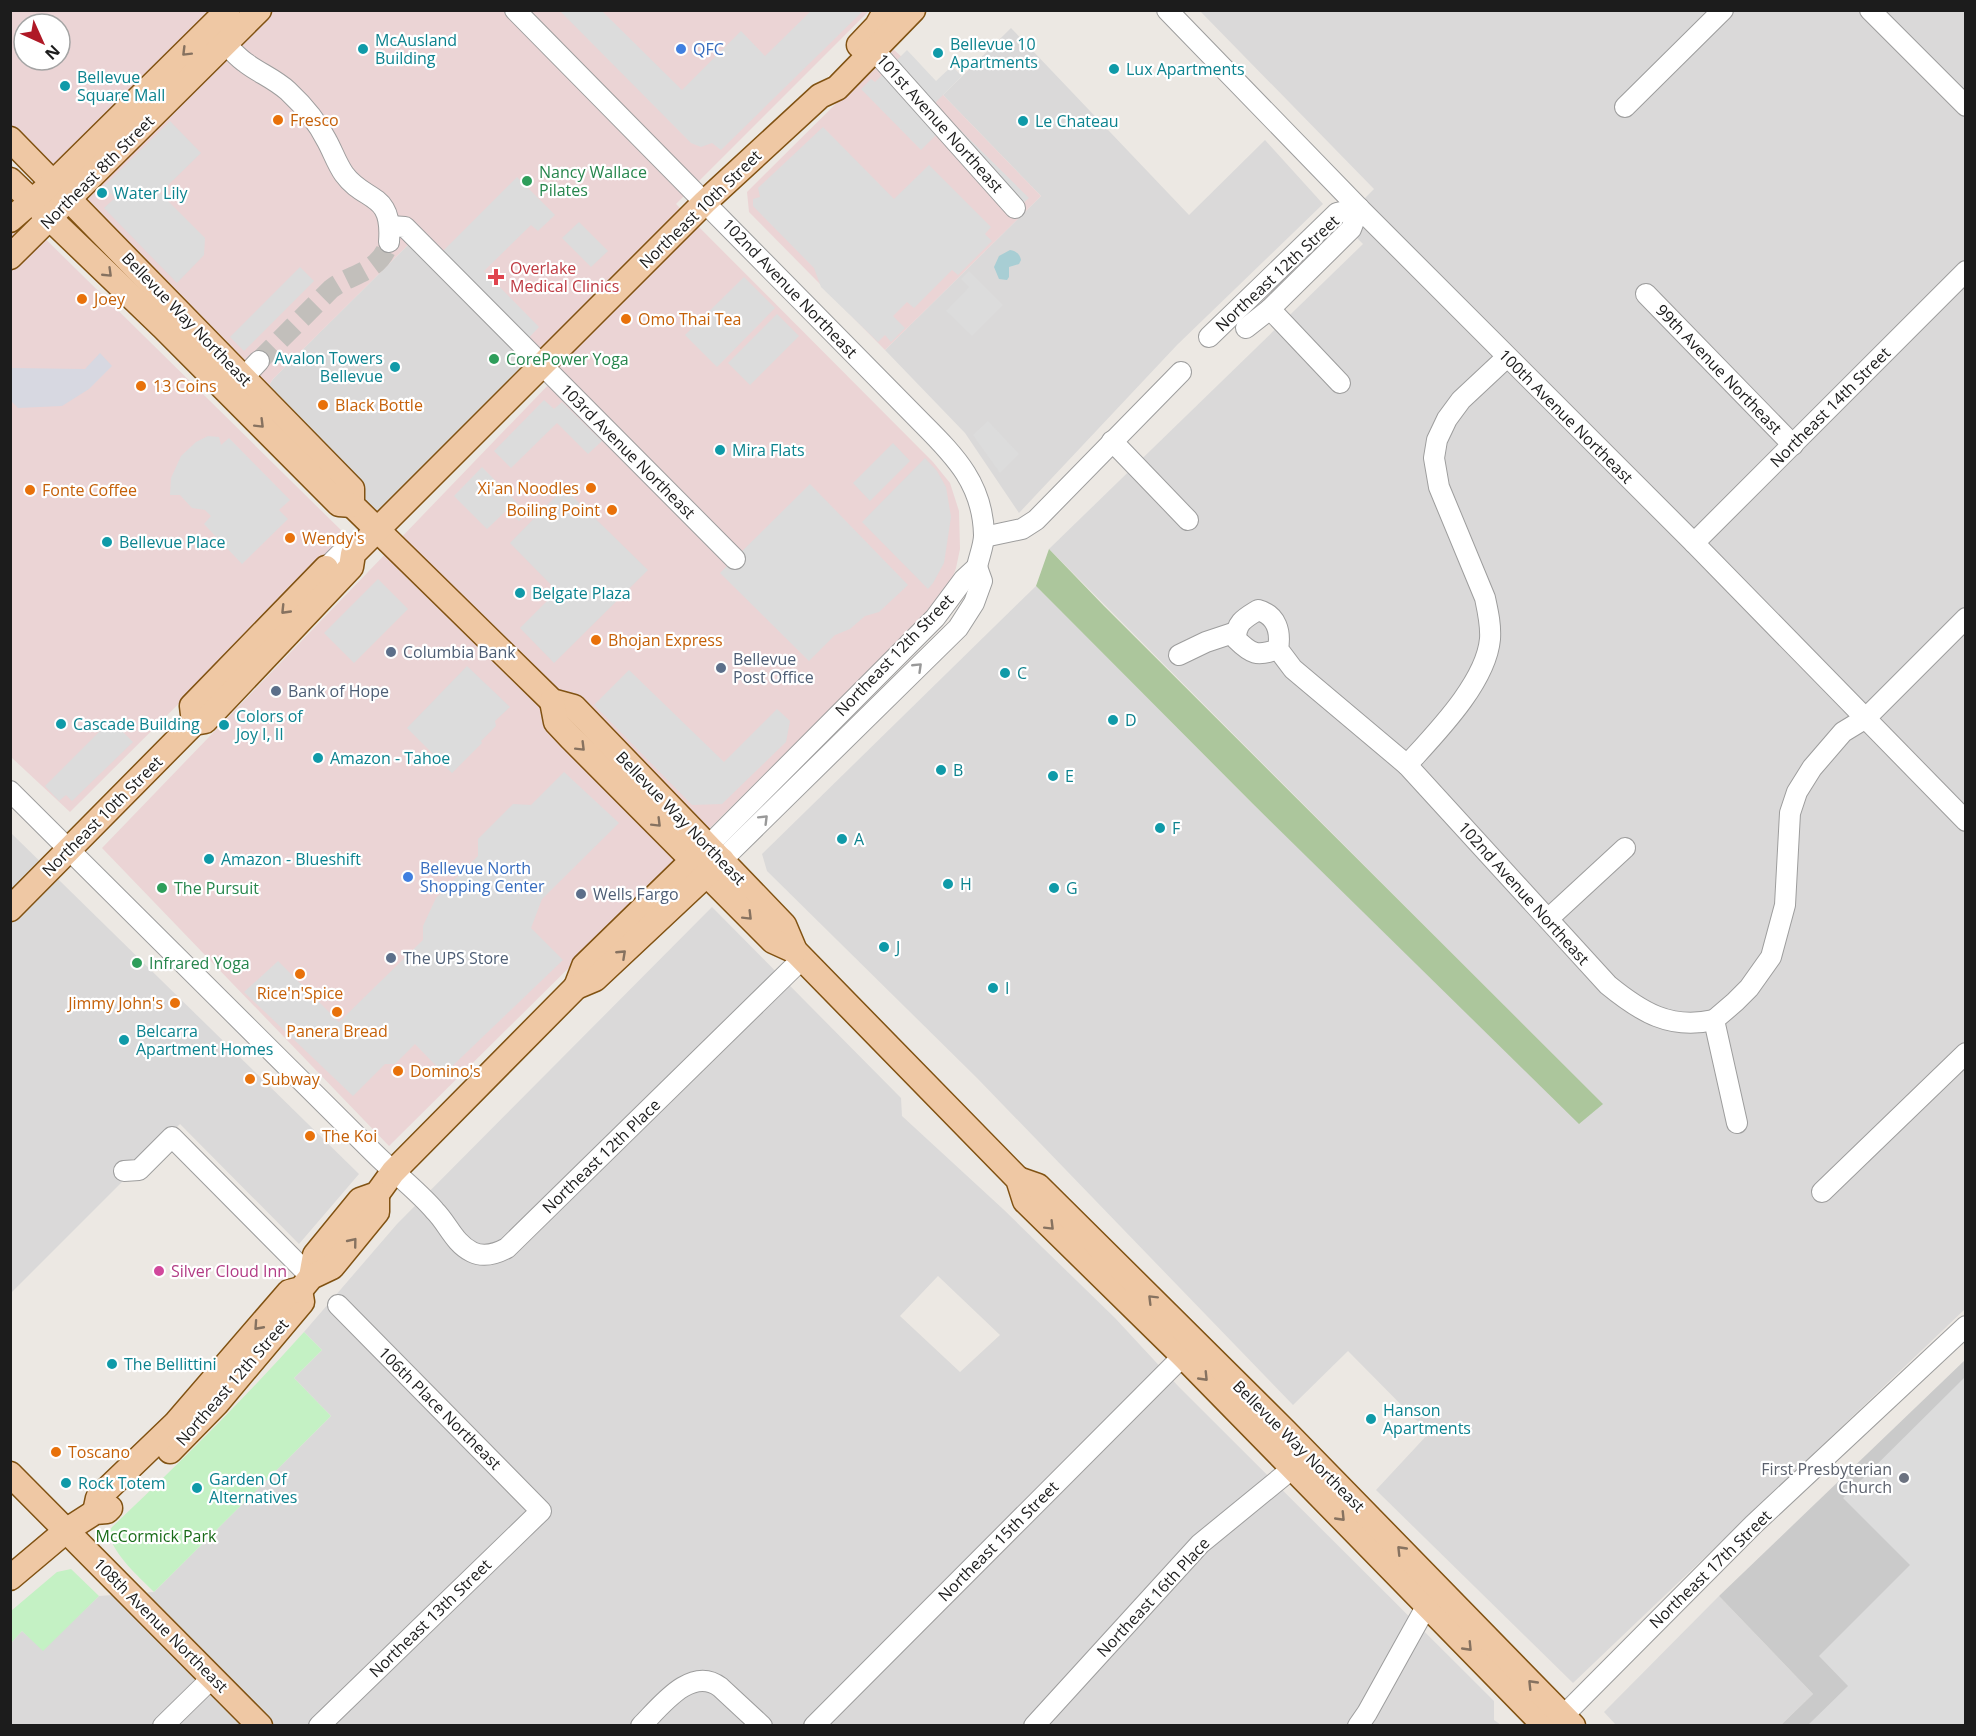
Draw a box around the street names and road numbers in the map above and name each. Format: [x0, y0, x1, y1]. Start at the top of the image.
street label: 101st Avenue Northeast [872, 49, 1009, 197]
street label: Northeast 8th Street [35, 110, 159, 234]
street label: Northeast 10th Street [634, 145, 766, 273]
street label: Northeast 12th Street [1210, 210, 1344, 336]
street label: 102nd Avenue Northeast [717, 213, 863, 363]
street label: Bellevue Way Northeast [117, 247, 257, 391]
street label: 99th Avenue Northeast [1651, 299, 1787, 439]
street label: Northeast 14th Street [1765, 342, 1895, 472]
street label: 100th Avenue Northeast [1494, 344, 1638, 488]
street label: 103rd Avenue Northeast [556, 379, 701, 524]
street label: Northeast 12th Street [830, 589, 958, 721]
street label: Bellevue Way Northeast [611, 746, 751, 890]
street label: Northeast 10th Street [37, 751, 167, 881]
street label: 102nd Avenue Northeast [1454, 817, 1595, 970]
street label: Northeast 12th Place [537, 1094, 665, 1218]
street label: Northeast 12th Street [171, 1314, 294, 1450]
street label: 106th Place Northeast [374, 1342, 506, 1474]
street label: Bellevue Way Northeast [1228, 1375, 1370, 1517]
street label: Northeast 15th Street [933, 1476, 1063, 1606]
street label: Northeast 17th Street [1644, 1505, 1776, 1633]
street label: Northeast 16th Place [1092, 1532, 1214, 1662]
street label: 108th Avenue Northeast [89, 1553, 233, 1697]
street label: Northeast 13th Street [364, 1554, 496, 1682]

